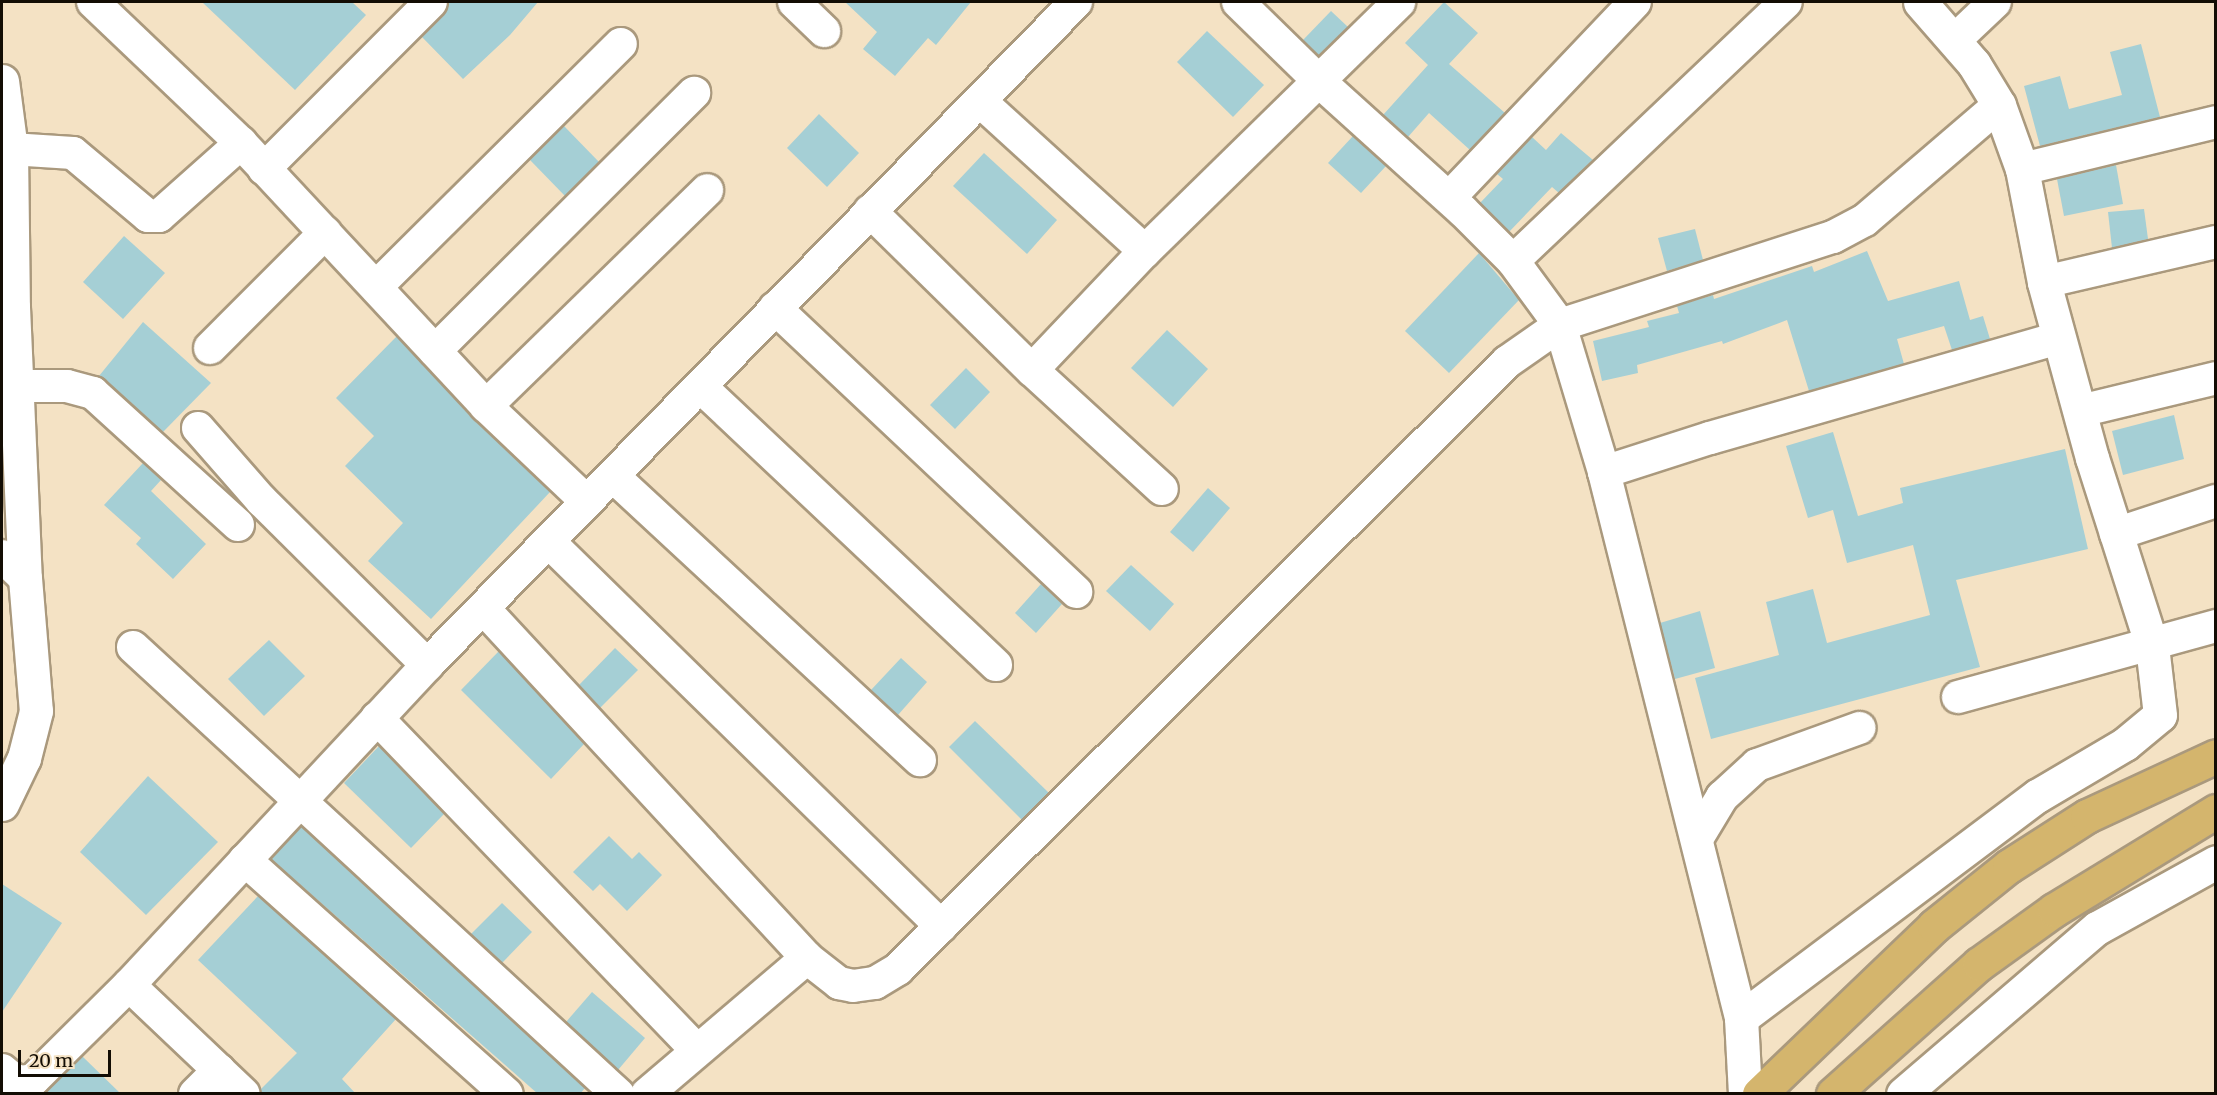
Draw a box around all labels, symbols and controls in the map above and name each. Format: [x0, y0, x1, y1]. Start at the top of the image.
scale bar [21, 1038, 114, 1076]
text: 20 m [29, 1049, 73, 1072]

